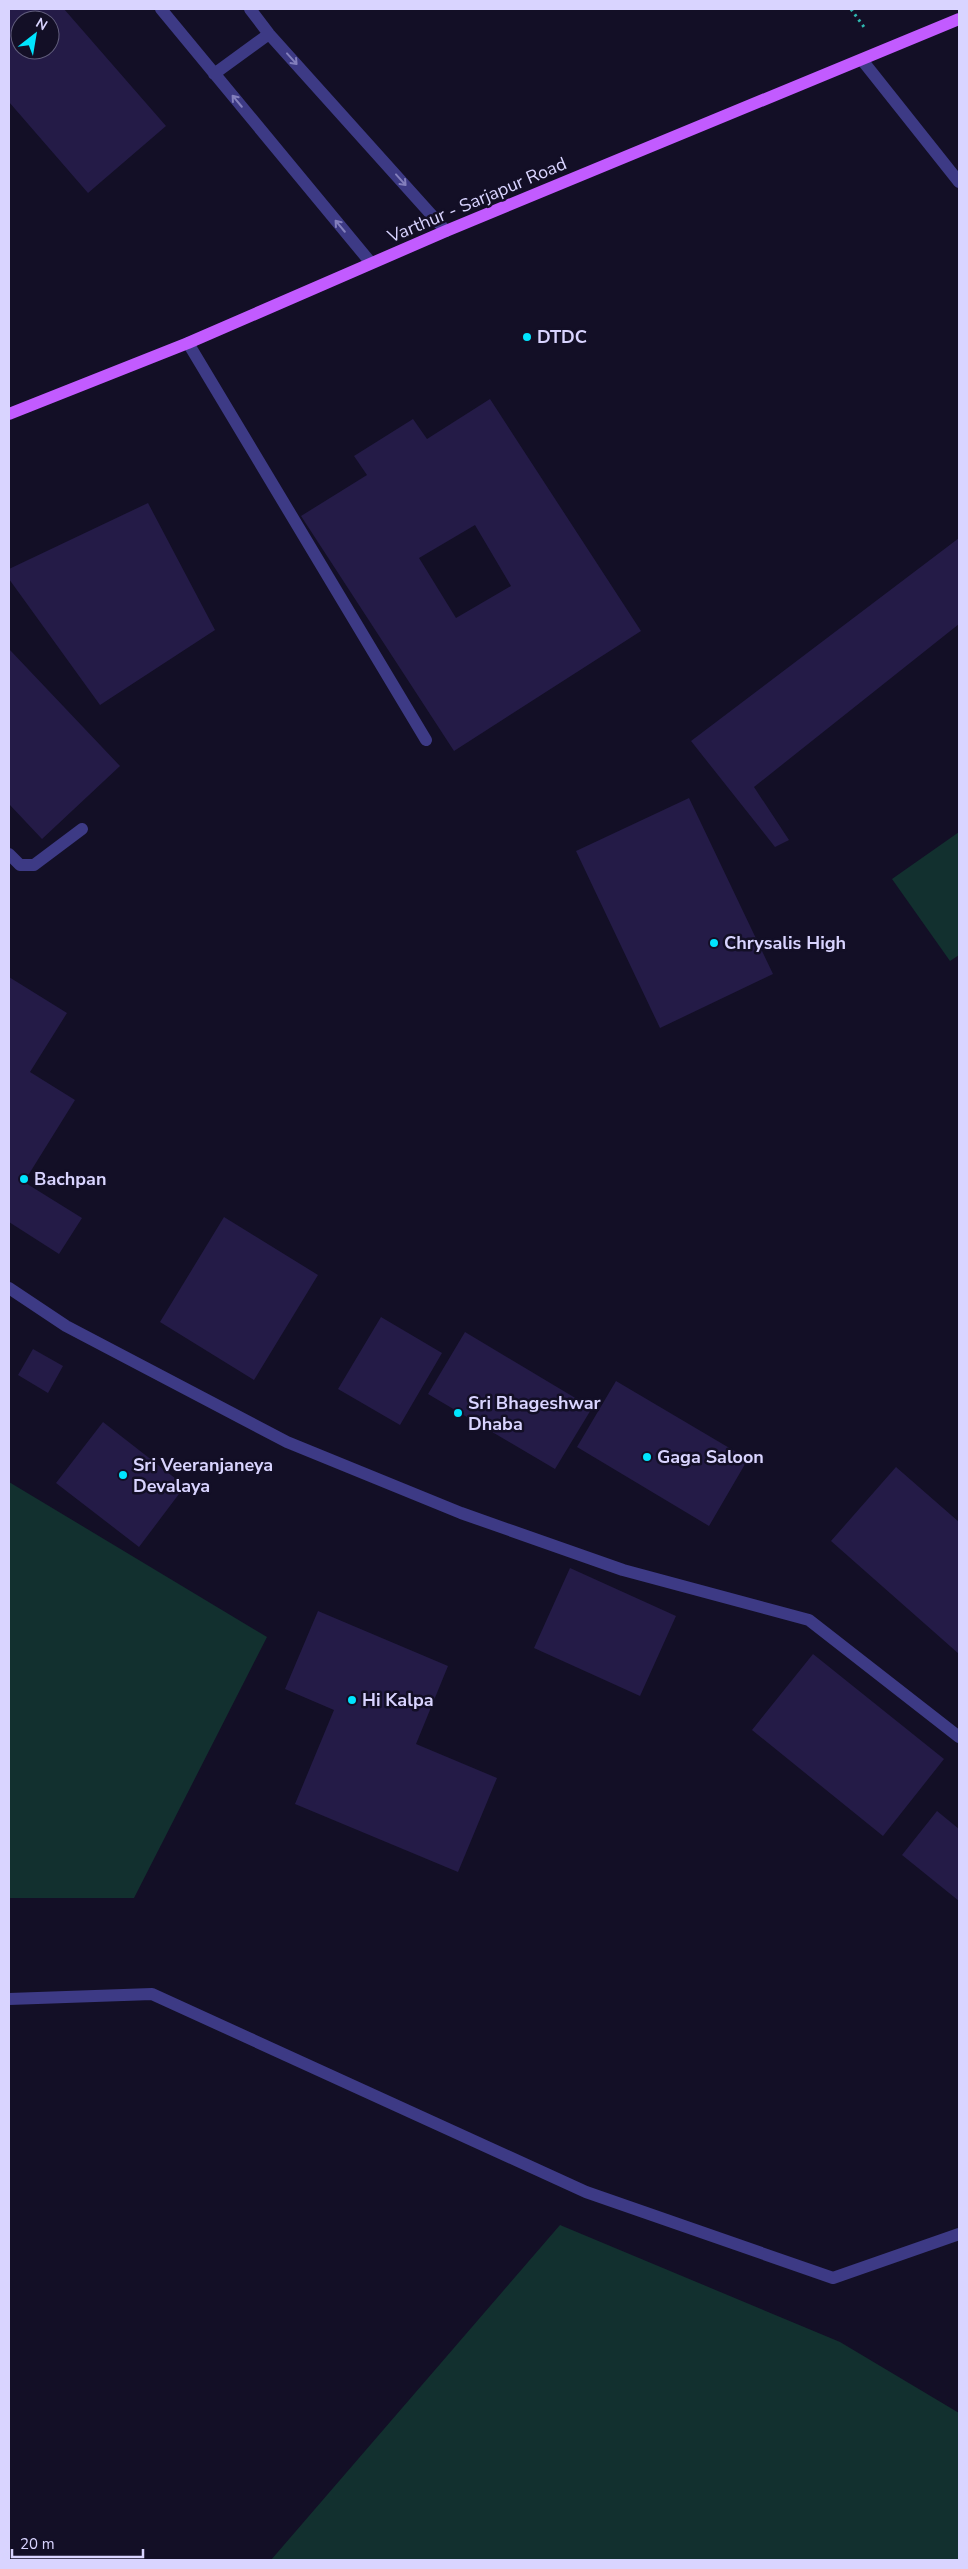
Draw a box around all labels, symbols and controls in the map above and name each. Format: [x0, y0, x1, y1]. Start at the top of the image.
north arrow [10, 10, 60, 60]
text: N [32, 13, 51, 35]
one-way arrow [286, 53, 298, 66]
one-way arrow [231, 94, 242, 107]
street label: Varthur - Sarjapur Road [383, 151, 570, 249]
one-way arrow [395, 174, 407, 187]
one-way arrow [335, 220, 346, 233]
place label: DTDC [537, 325, 587, 349]
marker: DTDC [521, 331, 533, 343]
place label: Chrysalis High [724, 931, 846, 955]
marker: Chrysalis High [708, 937, 720, 949]
place label: Bachpan [34, 1167, 106, 1191]
marker: Bachpan [18, 1173, 30, 1185]
place label: Sri Bhageshwar Dhaba [468, 1391, 601, 1436]
marker: Sri Bhageshwar Dhaba [452, 1407, 464, 1419]
place label: Gaga Saloon [657, 1445, 764, 1469]
marker: Gaga Saloon [641, 1451, 653, 1463]
place label: Sri Veeranjaneya Devalaya [133, 1453, 273, 1498]
marker: Sri Veeranjaneya Devalaya [117, 1469, 129, 1481]
place label: Hi Kalpa [362, 1688, 434, 1712]
marker: Hi Kalpa [346, 1694, 358, 1706]
scale bar [12, 2526, 144, 2558]
text: 20 m [20, 2534, 55, 2554]

